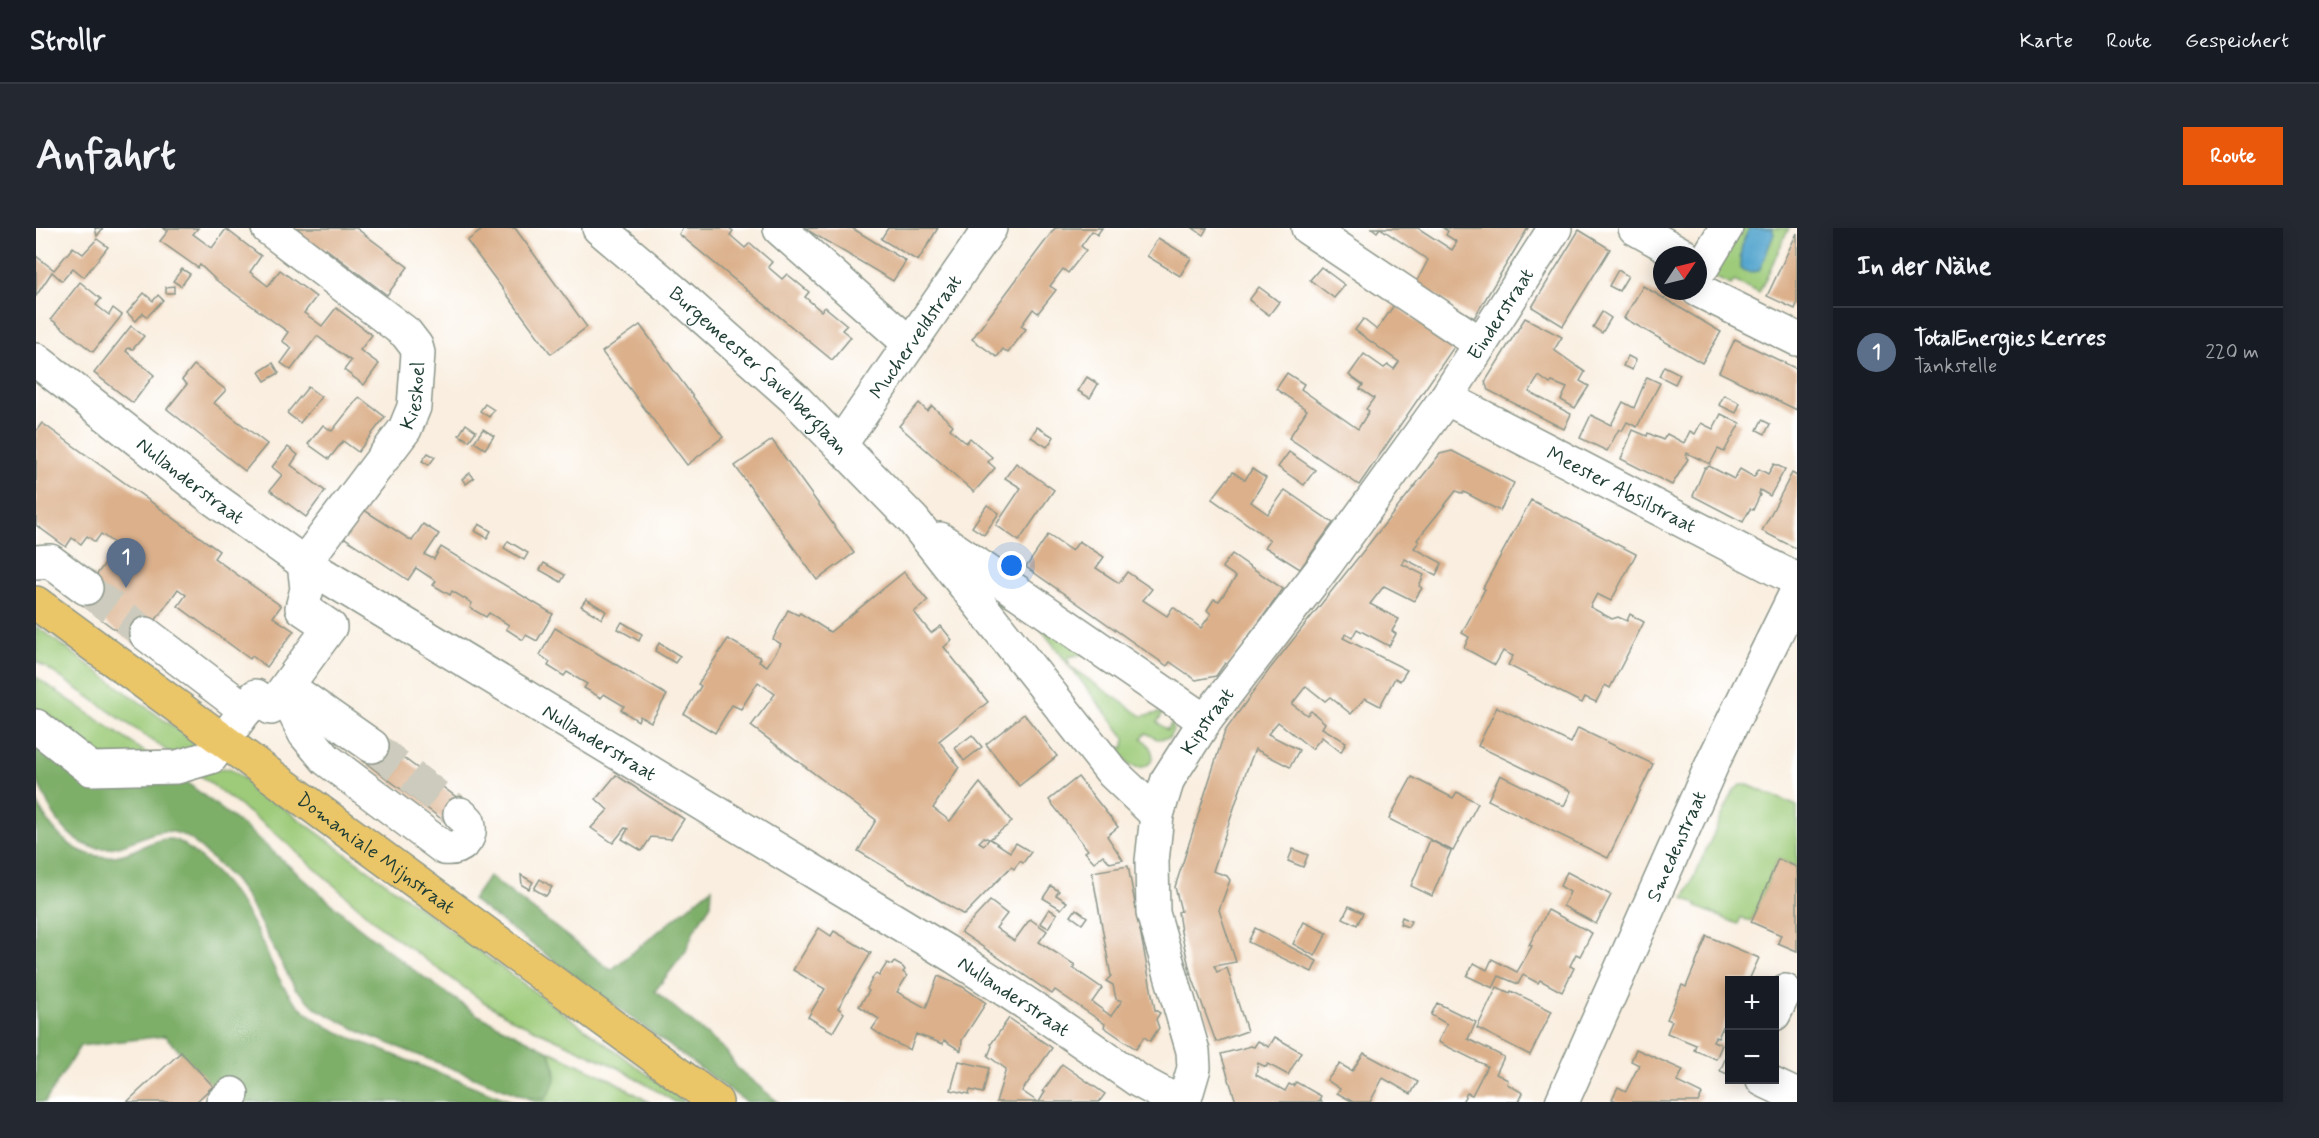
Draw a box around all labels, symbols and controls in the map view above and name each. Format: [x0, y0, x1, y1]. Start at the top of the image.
text: Strollr [30, 23, 105, 60]
text: Karte [2020, 27, 2073, 55]
text: Route [2106, 27, 2152, 55]
text: Gespeichert [2185, 27, 2289, 55]
button: Route [2183, 127, 2283, 185]
text: Anfahrt [36, 129, 176, 184]
north arrow [1653, 246, 1707, 300]
text: In der Nähe [1857, 250, 1991, 284]
street label: Einderstraat [1462, 263, 1541, 366]
street label: Mucherveldstraat [864, 270, 969, 405]
street label: Burgemeester Savelberglaan [662, 281, 854, 461]
text: TotalEnergies Kerres [1914, 325, 2106, 353]
text: 1 [1872, 339, 1881, 366]
text: 220 m [2205, 339, 2259, 366]
text: Tankstelle [1914, 353, 1997, 380]
street label: Kieskoel [394, 361, 432, 434]
street label: Nullanderstraat [130, 432, 249, 531]
street label: Meester Absilstraat [1542, 441, 1700, 540]
pin: 1 [106, 538, 146, 588]
your location [997, 551, 1026, 580]
street label: Kipstraat [1175, 683, 1241, 760]
street label: Nullanderstraat [537, 698, 661, 788]
street label: Domaniale Mijnstraat [291, 787, 460, 921]
street label: Smedenstraat [1641, 787, 1714, 906]
street label: Nullanderstraat [952, 950, 1075, 1044]
map controls [1725, 976, 1779, 1084]
button: + [1725, 976, 1779, 1030]
button: − [1725, 1030, 1779, 1084]

